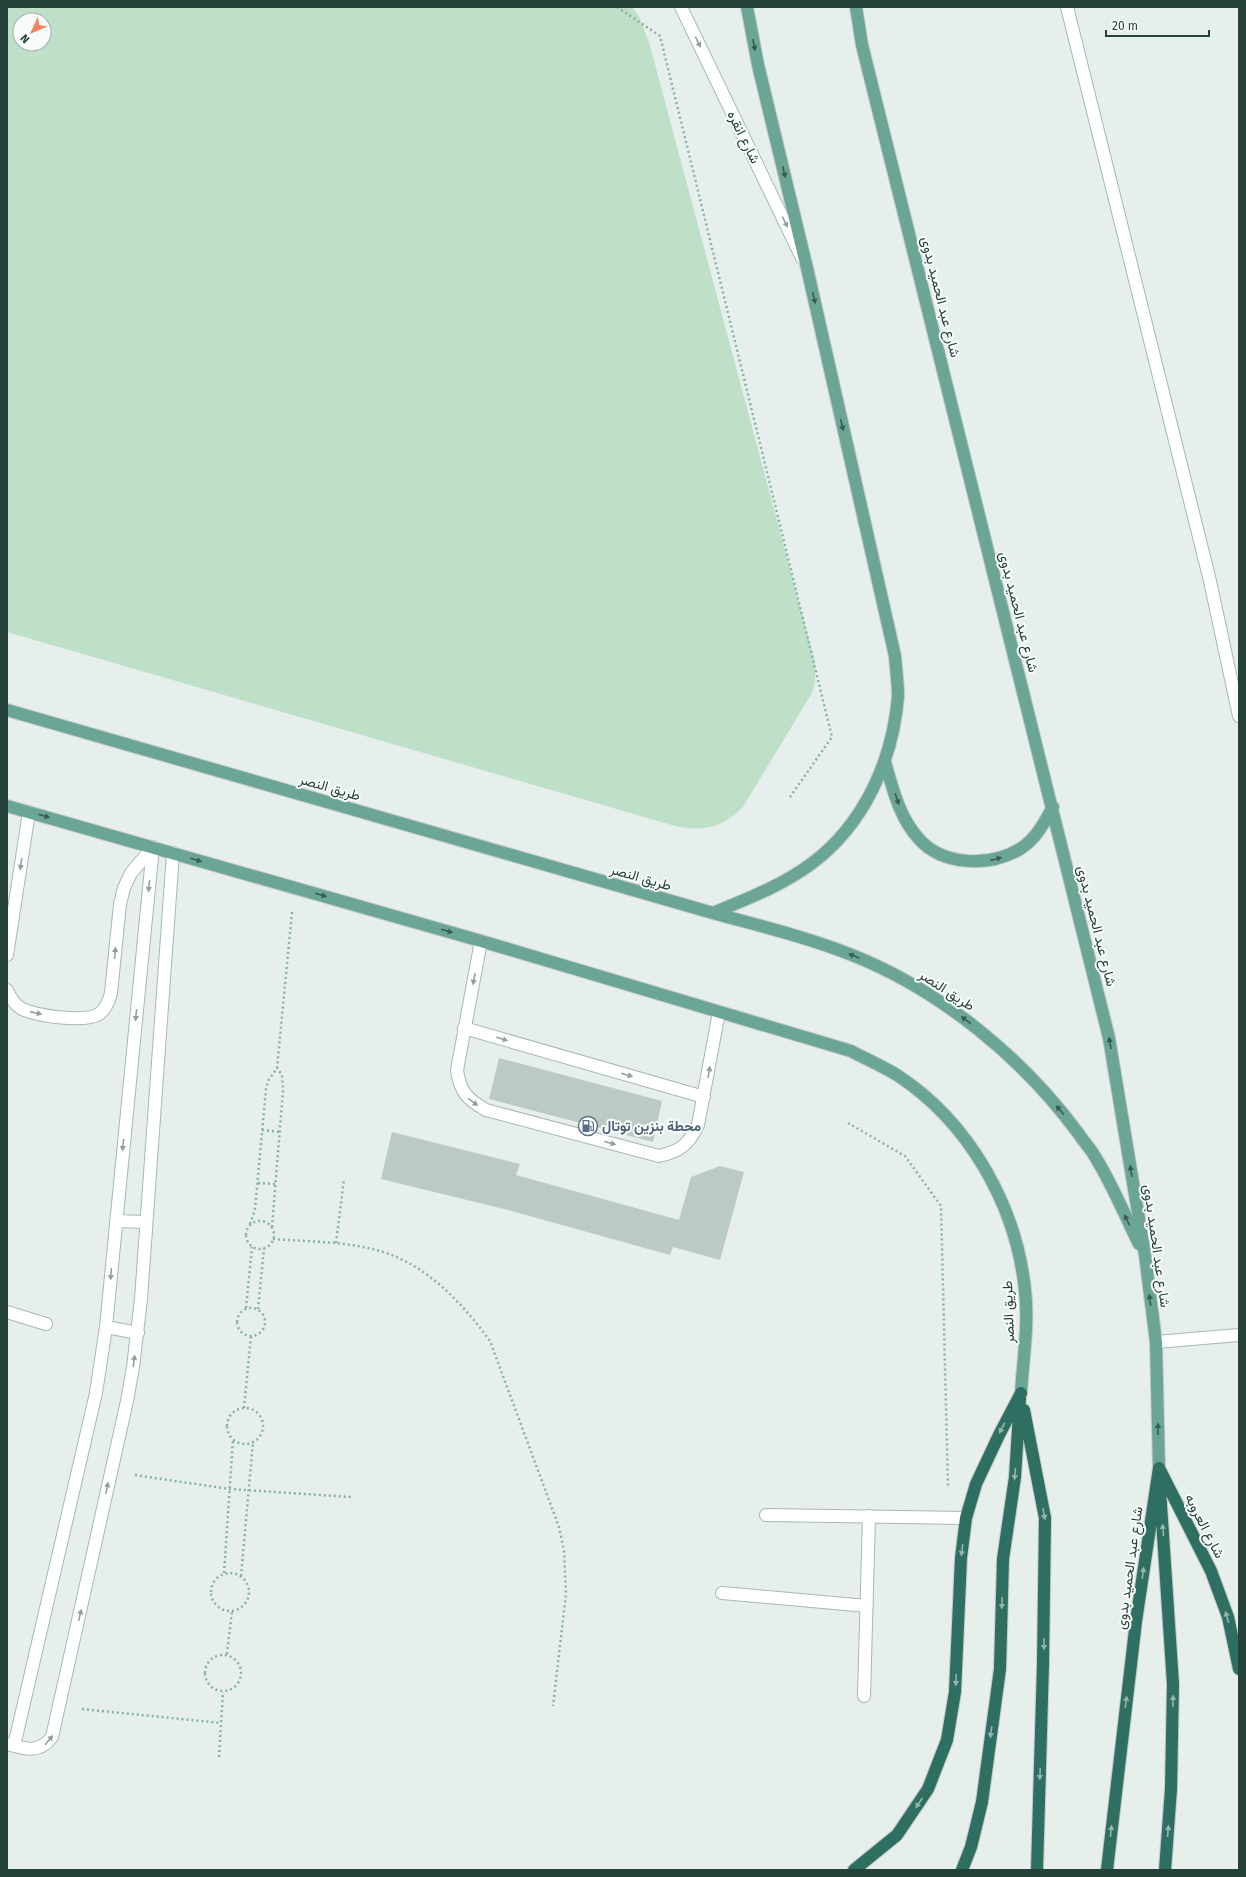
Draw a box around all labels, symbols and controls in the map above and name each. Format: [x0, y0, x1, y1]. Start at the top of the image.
north arrow [12, 12, 52, 52]
scale bar [1106, 12, 1209, 38]
text: 20 m [1112, 19, 1138, 33]
text: N [18, 31, 32, 46]
one-way arrow [695, 36, 701, 47]
one-way arrow [752, 39, 758, 51]
street label: شارع انقره [722, 108, 764, 167]
one-way arrow [781, 166, 787, 178]
one-way arrow [782, 216, 788, 228]
street label: شارع عبد الحميد بدوى [915, 235, 964, 360]
one-way arrow [811, 292, 817, 305]
one-way arrow [840, 419, 846, 431]
street label: شارع عبد الحميد بدوى [993, 550, 1042, 675]
street label: طريق النصر [296, 770, 362, 804]
one-way arrow [894, 793, 900, 805]
one-way arrow [38, 814, 51, 820]
one-way arrow [990, 855, 1002, 861]
one-way arrow [191, 857, 203, 863]
one-way arrow [18, 858, 24, 870]
street label: طريق النصر [607, 860, 673, 894]
street label: شارع عبد الحميد بدوى [1071, 864, 1120, 989]
one-way arrow [146, 880, 152, 892]
one-way arrow [316, 892, 328, 898]
one-way arrow [441, 928, 453, 934]
one-way arrow [112, 947, 118, 959]
one-way arrow [847, 952, 859, 958]
street label: طريق النصر [915, 966, 978, 1015]
one-way arrow [470, 973, 476, 985]
one-way arrow [133, 1009, 140, 1021]
one-way arrow [29, 1010, 42, 1016]
one-way arrow [961, 1016, 972, 1025]
one-way arrow [496, 1036, 508, 1042]
one-way arrow [1107, 1037, 1113, 1049]
one-way arrow [706, 1066, 712, 1078]
one-way arrow [621, 1072, 633, 1078]
one-way arrow [468, 1097, 479, 1106]
one-way arrow [1055, 1105, 1065, 1115]
fuel station icon: محطة بنزين توتال [577, 1115, 599, 1137]
place label: محطة بنزين توتال [602, 1118, 701, 1135]
one-way arrow [120, 1139, 127, 1151]
one-way arrow [604, 1140, 616, 1146]
one-way arrow [1128, 1165, 1134, 1177]
street label: شارع عبد الحميد بدوى [1137, 1184, 1174, 1309]
one-way arrow [1124, 1215, 1131, 1226]
one-way arrow [108, 1268, 114, 1280]
street label: طريق النصر [999, 1280, 1018, 1345]
one-way arrow [1147, 1294, 1153, 1306]
one-way arrow [131, 1355, 137, 1367]
one-way arrow [999, 1422, 1006, 1433]
one-way arrow [1154, 1423, 1161, 1435]
one-way arrow [1012, 1468, 1019, 1480]
one-way arrow [105, 1482, 111, 1494]
street label: شارع العروبه [1179, 1491, 1228, 1562]
street label: شارع عبد الحميد بدوى [1112, 1506, 1149, 1631]
one-way arrow [1041, 1508, 1047, 1520]
one-way arrow [1160, 1524, 1167, 1536]
one-way arrow [959, 1544, 965, 1556]
one-way arrow [1140, 1567, 1146, 1579]
one-way arrow [998, 1597, 1005, 1609]
one-way arrow [77, 1609, 83, 1621]
one-way arrow [1224, 1611, 1230, 1623]
one-way arrow [1041, 1638, 1047, 1651]
one-way arrow [953, 1674, 959, 1687]
one-way arrow [1169, 1695, 1176, 1707]
one-way arrow [1123, 1696, 1129, 1708]
one-way arrow [988, 1726, 994, 1739]
one-way arrow [44, 1735, 53, 1746]
one-way arrow [1037, 1768, 1043, 1781]
one-way arrow [915, 1797, 923, 1808]
one-way arrow [1108, 1825, 1114, 1837]
one-way arrow [1165, 1825, 1171, 1837]

